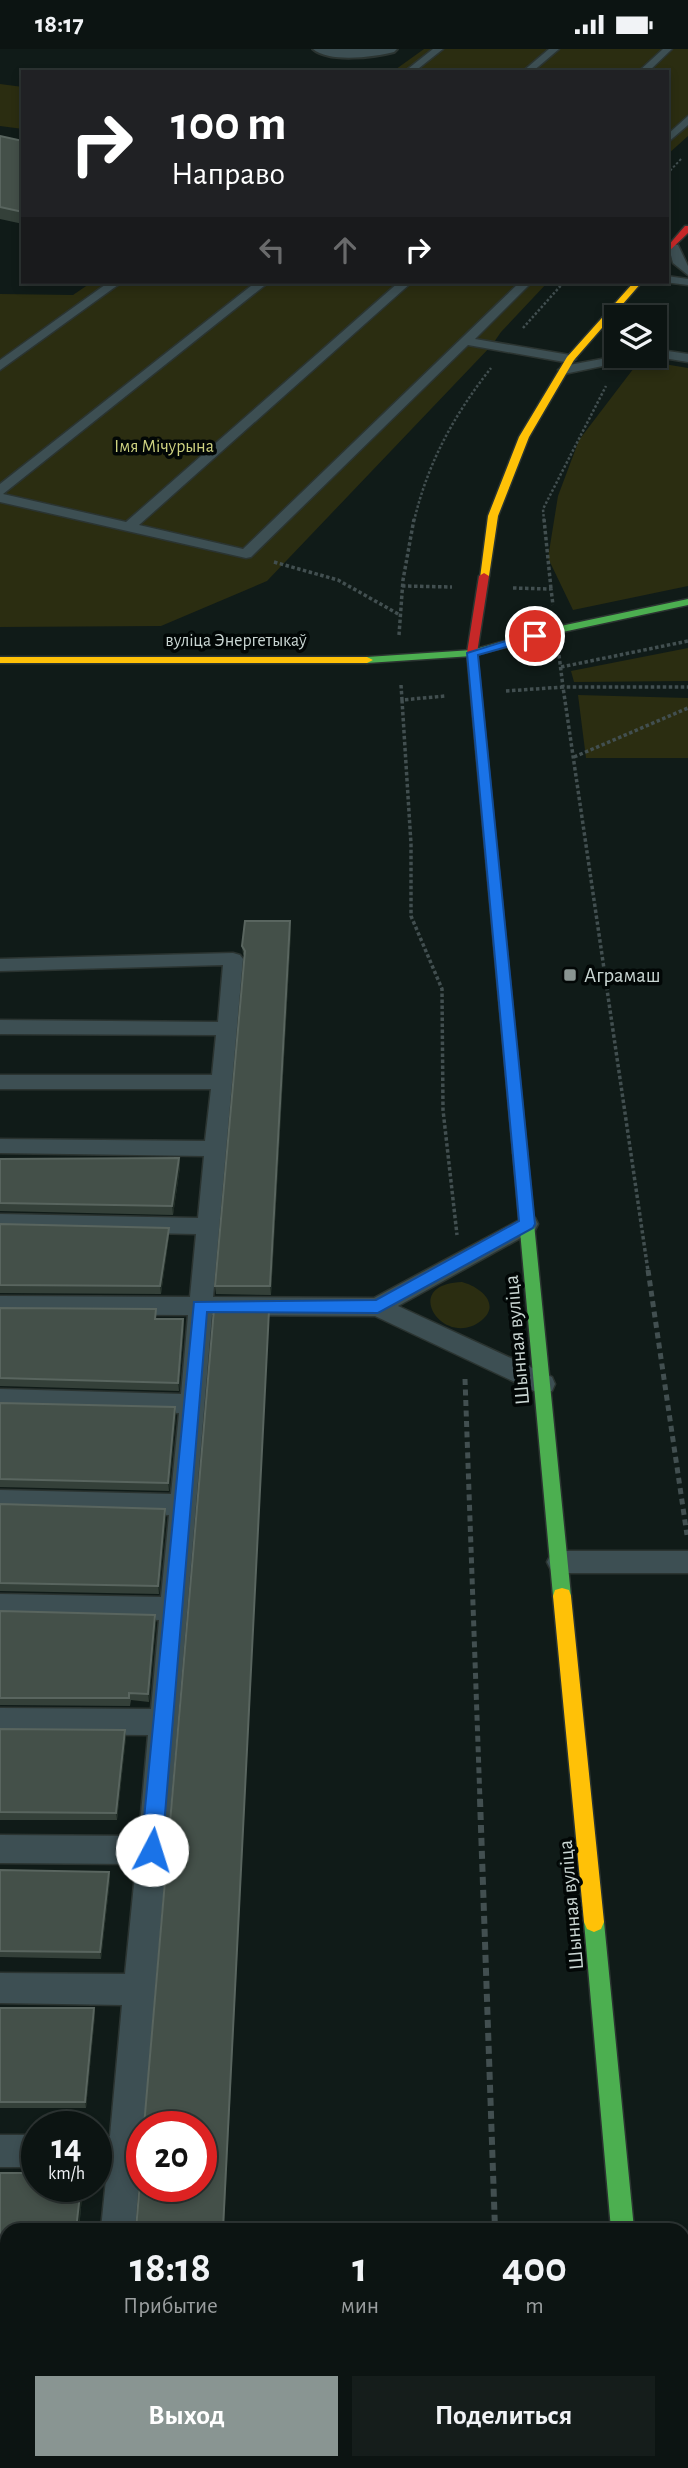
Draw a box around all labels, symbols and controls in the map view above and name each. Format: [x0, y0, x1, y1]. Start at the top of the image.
text: 18:17 [35, 11, 84, 37]
icon: right [56, 98, 147, 189]
text: 100 m [171, 100, 287, 149]
text: Направо [171, 158, 285, 190]
icon: left [253, 231, 291, 269]
icon: ahead [326, 231, 364, 269]
icon: right [399, 231, 437, 269]
map controls [604, 305, 667, 368]
button: layers [604, 305, 667, 368]
park label: Імя Мічурына [114, 438, 214, 456]
pin [505, 606, 565, 666]
icon: arrive [516, 617, 554, 655]
street label: вуліца Энергетыкаў [165, 632, 307, 650]
place label: Аграмаш [584, 965, 661, 986]
marker: Аграмаш [562, 967, 578, 983]
street label: Шынная вуліца [501, 1274, 533, 1406]
position arrow [115, 1813, 189, 1887]
street label: Шынная вуліца [555, 1839, 587, 1971]
speed limit sign: 20 [126, 2111, 217, 2202]
text: 14 [51, 2130, 82, 2165]
text: km/h [48, 2165, 85, 2183]
text: 18:18 [130, 2247, 211, 2289]
text: 1 [352, 2247, 367, 2289]
text: 400 [502, 2247, 567, 2289]
text: Прибытие [123, 2295, 218, 2318]
text: мин [341, 2295, 379, 2318]
text: m [525, 2295, 544, 2318]
button: Выход [35, 2376, 338, 2456]
button: Поделиться [352, 2376, 655, 2456]

